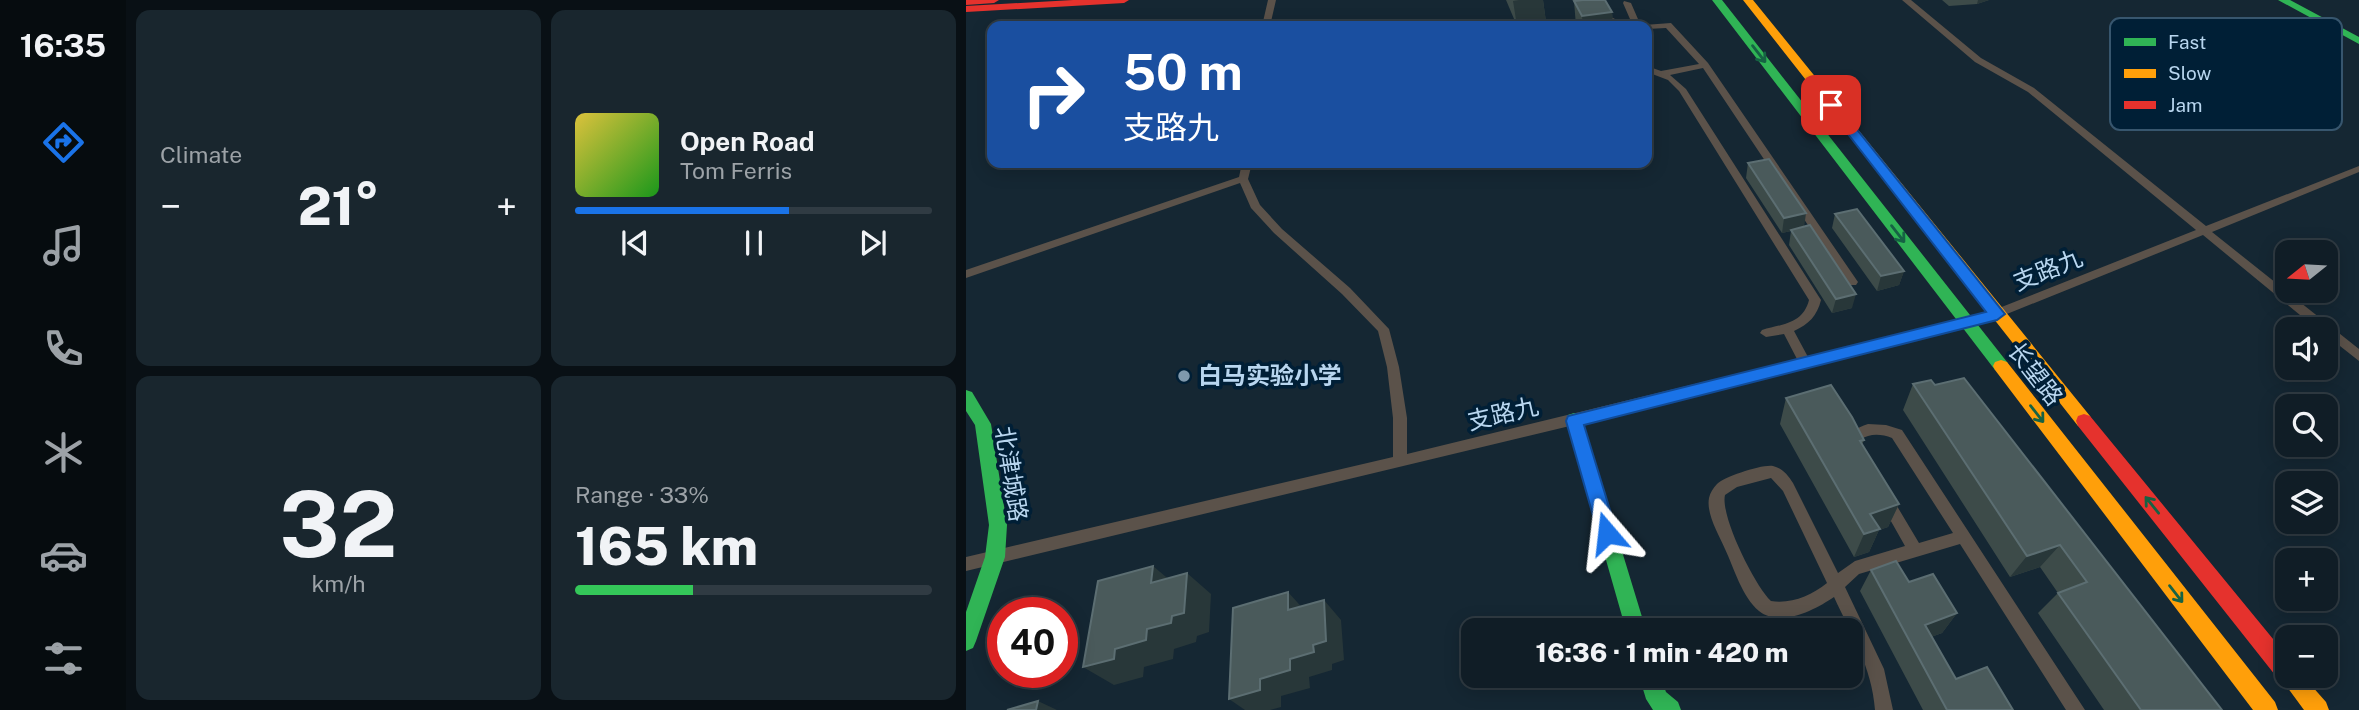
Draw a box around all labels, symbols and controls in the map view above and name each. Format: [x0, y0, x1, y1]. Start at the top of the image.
legend [2110, 18, 2342, 130]
text: 16:35 [20, 27, 106, 64]
text: Fast [2168, 31, 2206, 53]
text: 50 m [1123, 43, 1243, 101]
one-way arrow [1751, 44, 1766, 63]
icon: right [1008, 49, 1099, 140]
text: Slow [2168, 62, 2212, 84]
pin [1801, 75, 1861, 135]
icon: arrive [1812, 86, 1850, 124]
text: Jam [2168, 94, 2202, 116]
text: 支路九 [1123, 109, 1219, 146]
icon: directions [39, 118, 88, 167]
text: Open Road [680, 126, 815, 157]
text: Climate [160, 141, 242, 168]
text: Tom Ferris [680, 157, 792, 184]
text: 21° [298, 176, 379, 237]
text: − [160, 184, 181, 229]
text: + [496, 184, 517, 229]
icon: music [39, 221, 88, 270]
icon: previous [616, 224, 654, 262]
icon: pause [735, 224, 773, 262]
icon: next [854, 224, 892, 262]
one-way arrow [1890, 224, 1905, 243]
north arrow [2275, 240, 2338, 303]
map controls [2275, 240, 2338, 688]
street label: 支路九 [2009, 243, 2086, 296]
button: sound [2275, 317, 2338, 380]
icon: phone [39, 324, 88, 373]
street label: 长望路 [2003, 336, 2069, 410]
place label: 白马实验小学 [1198, 361, 1342, 389]
marker: 白马实验小学 [1176, 368, 1192, 384]
street label: 支路九 [1465, 391, 1541, 435]
button: search [2275, 394, 2338, 457]
one-way arrow [2030, 404, 2045, 422]
street label: 北津城路 [991, 424, 1033, 523]
icon: climate [39, 428, 88, 477]
text: 32 [279, 471, 398, 577]
button: layers [2275, 471, 2338, 534]
text: Range · 33% [575, 481, 709, 508]
position arrow [1570, 496, 1644, 570]
one-way arrow [2144, 496, 2159, 514]
text: 165 km [575, 516, 758, 577]
icon: car [39, 531, 88, 580]
button: + [2275, 548, 2338, 611]
text: km/h [311, 570, 366, 597]
one-way arrow [2169, 584, 2184, 602]
speed limit sign: 40 [987, 597, 1078, 688]
button: − [2275, 625, 2338, 688]
icon: filters [39, 634, 88, 683]
text: 16:36 · 1 min · 420 m [1536, 637, 1788, 668]

